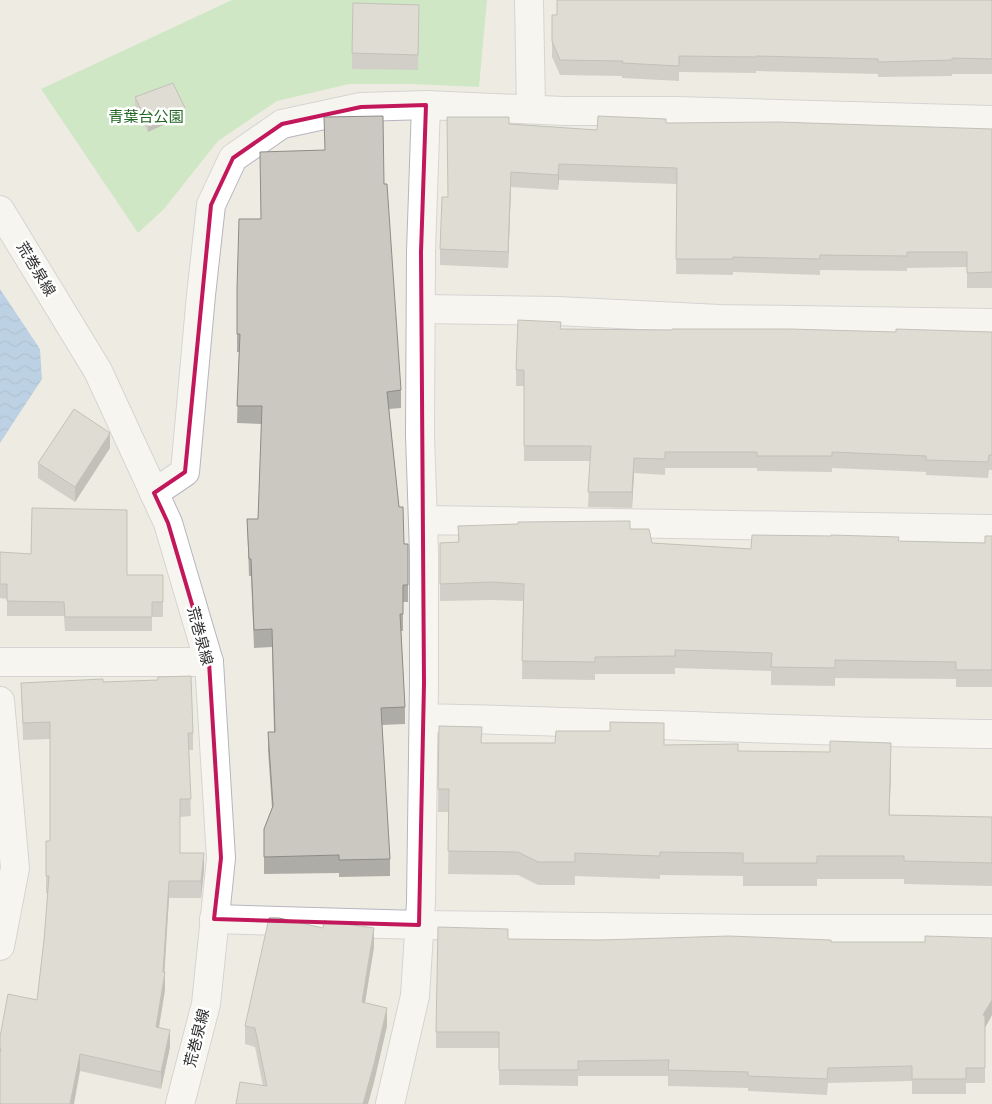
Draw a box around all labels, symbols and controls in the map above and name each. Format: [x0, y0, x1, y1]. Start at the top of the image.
park label: 青葉台公園 [108, 107, 184, 125]
street label: 荒巻泉線 [14, 238, 60, 299]
street label: 荒巻泉線 [185, 604, 217, 667]
street label: 荒巻泉線 [180, 1006, 212, 1069]

